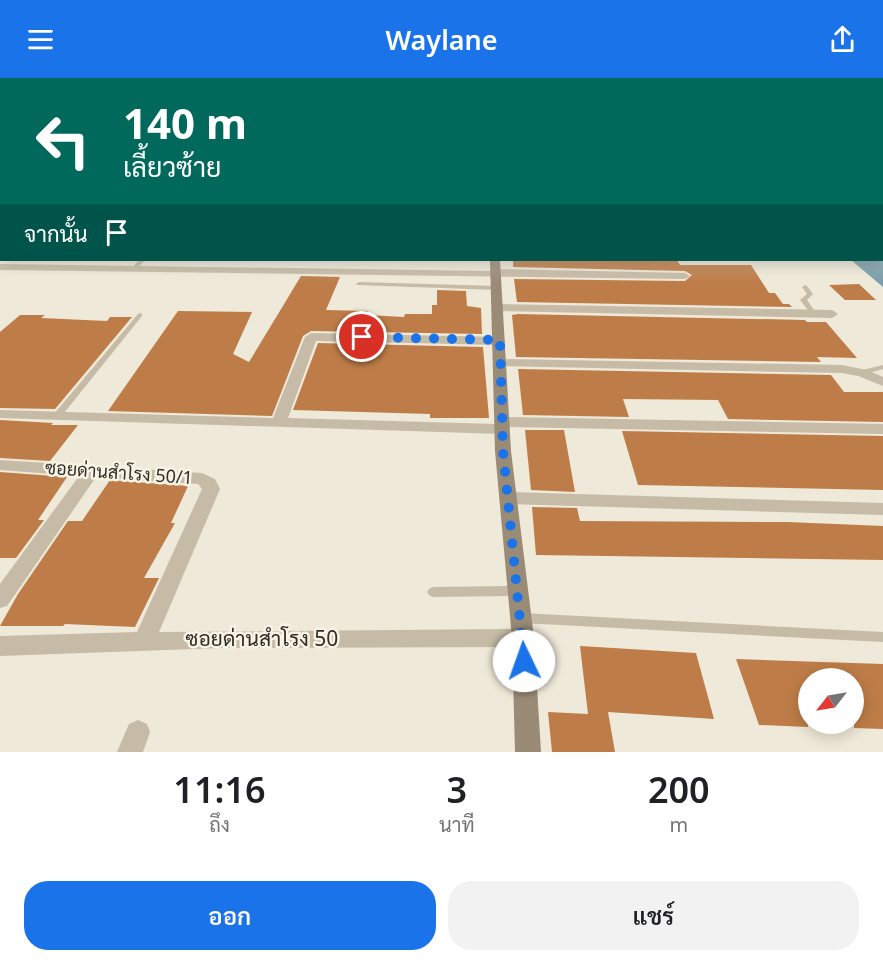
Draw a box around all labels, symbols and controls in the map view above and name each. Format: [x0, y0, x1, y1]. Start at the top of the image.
text: Waylane [385, 21, 498, 58]
icon: menu [24, 23, 57, 56]
icon: share [826, 23, 859, 56]
text: 140 m [123, 94, 247, 151]
icon: left [24, 102, 102, 180]
text: เลี้ยวซ้าย [123, 148, 221, 185]
icon: arrive [100, 216, 133, 249]
text: จากนั้น [24, 218, 88, 248]
pin [336, 311, 387, 362]
icon: arrive [345, 320, 378, 353]
street label: ซอยด่านสำโรง 50/1 [44, 455, 194, 489]
street label: ซอยด่านสำโรง 50 [186, 624, 338, 652]
position arrow [492, 629, 556, 693]
north arrow [798, 668, 864, 734]
map controls [798, 668, 864, 734]
text: 11:16 [173, 765, 266, 814]
text: 3 [446, 765, 467, 814]
text: 200 [648, 765, 710, 814]
text: ถึง [209, 811, 230, 838]
text: นาที [439, 811, 475, 838]
text: m [669, 811, 688, 838]
button: ออก [24, 881, 436, 950]
button: แชร์ [448, 881, 859, 950]

